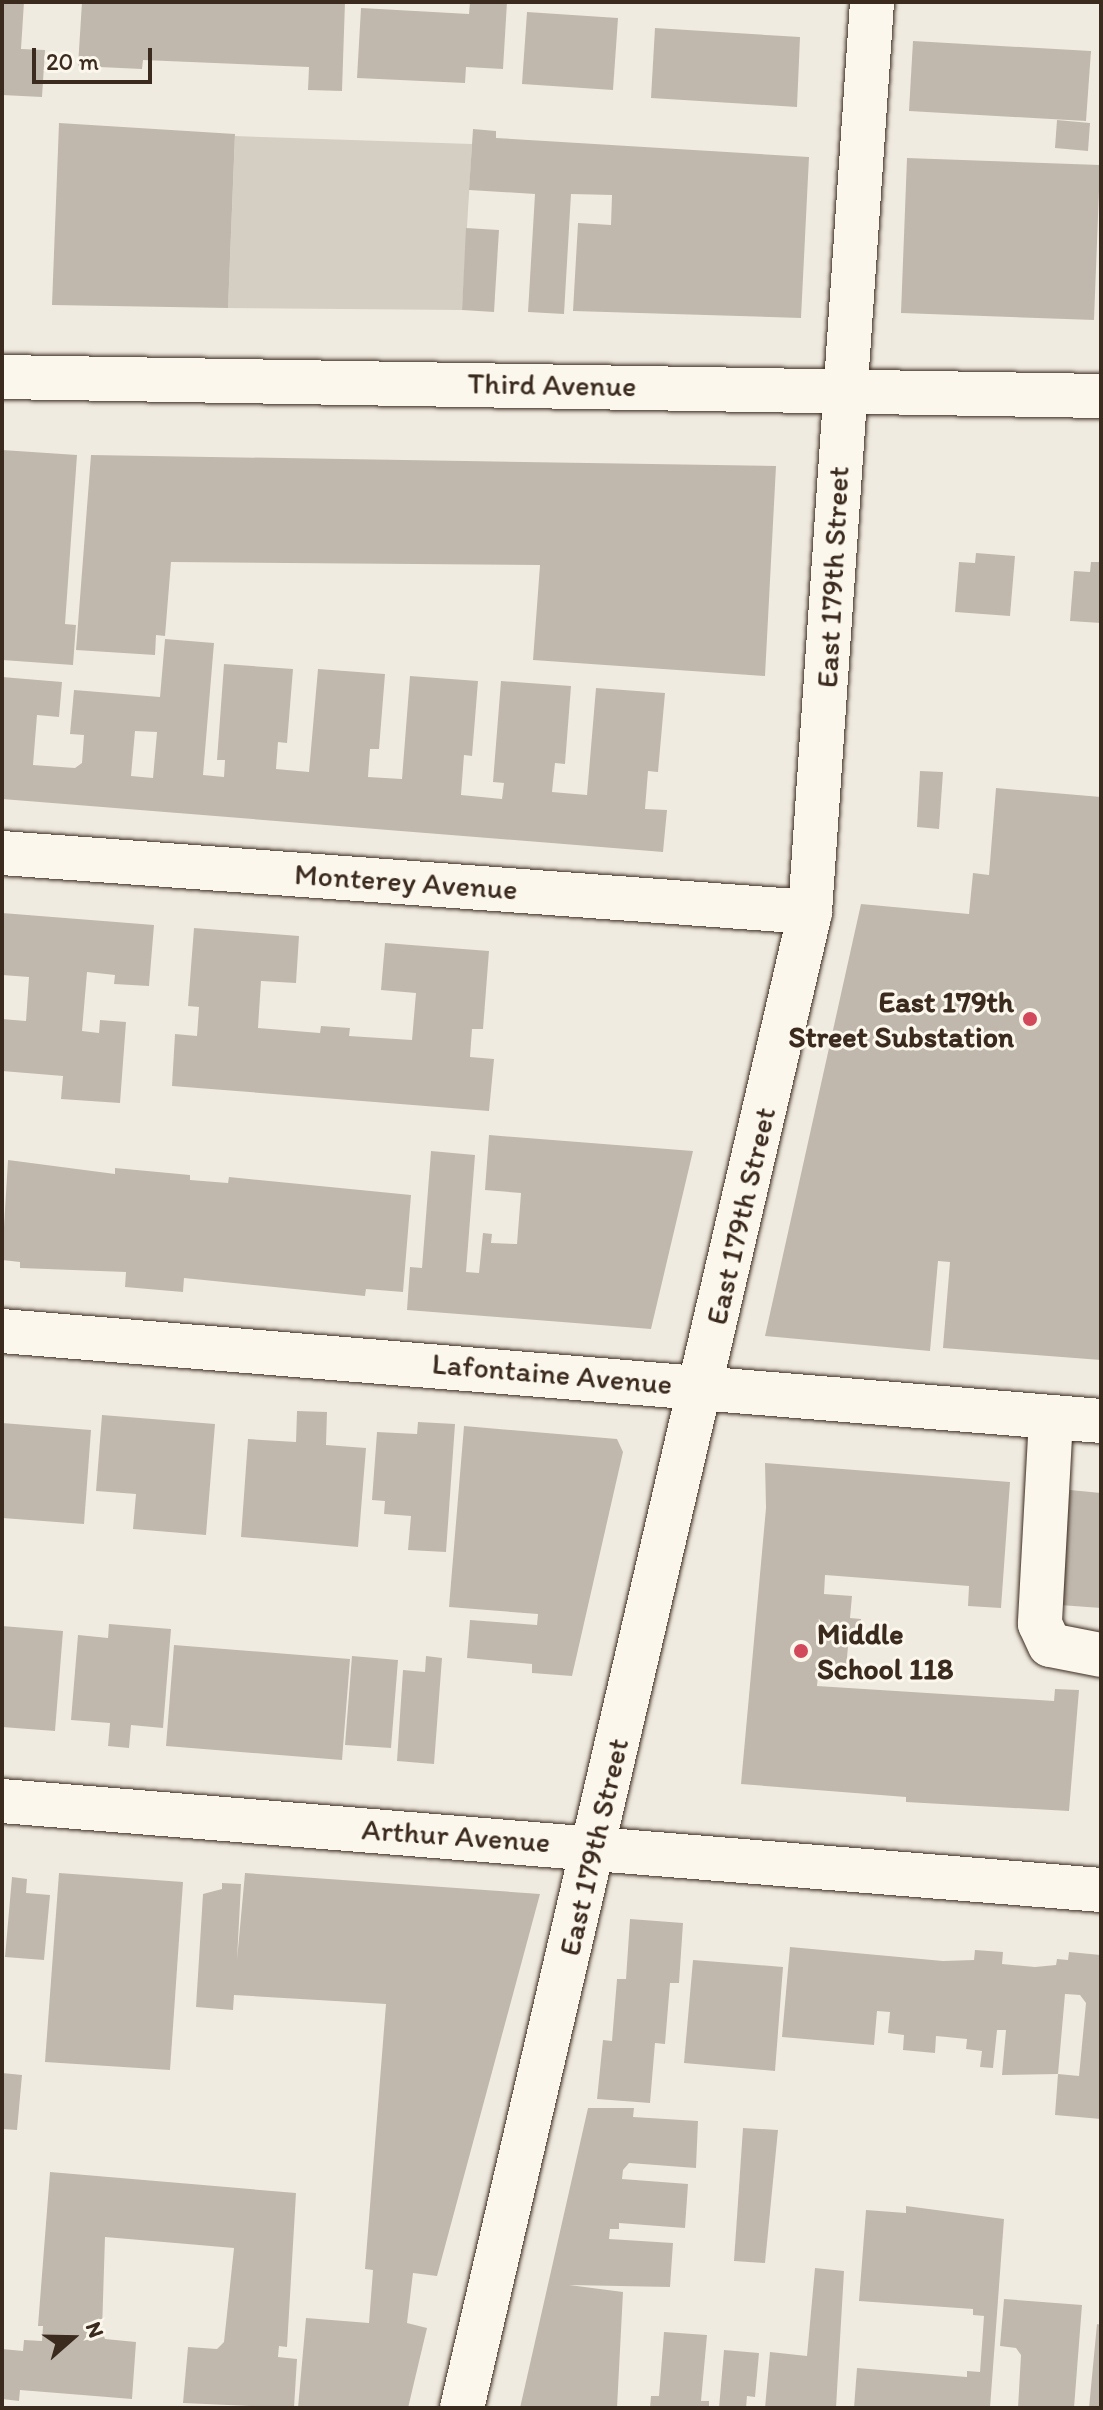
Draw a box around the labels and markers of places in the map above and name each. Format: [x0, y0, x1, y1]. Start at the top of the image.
place label: East 179th Street Substation [789, 984, 1014, 1054]
marker: East 179th Street Substation [1021, 1010, 1039, 1028]
place label: Middle School 118 [817, 1616, 953, 1686]
marker: Middle School 118 [792, 1642, 810, 1660]

